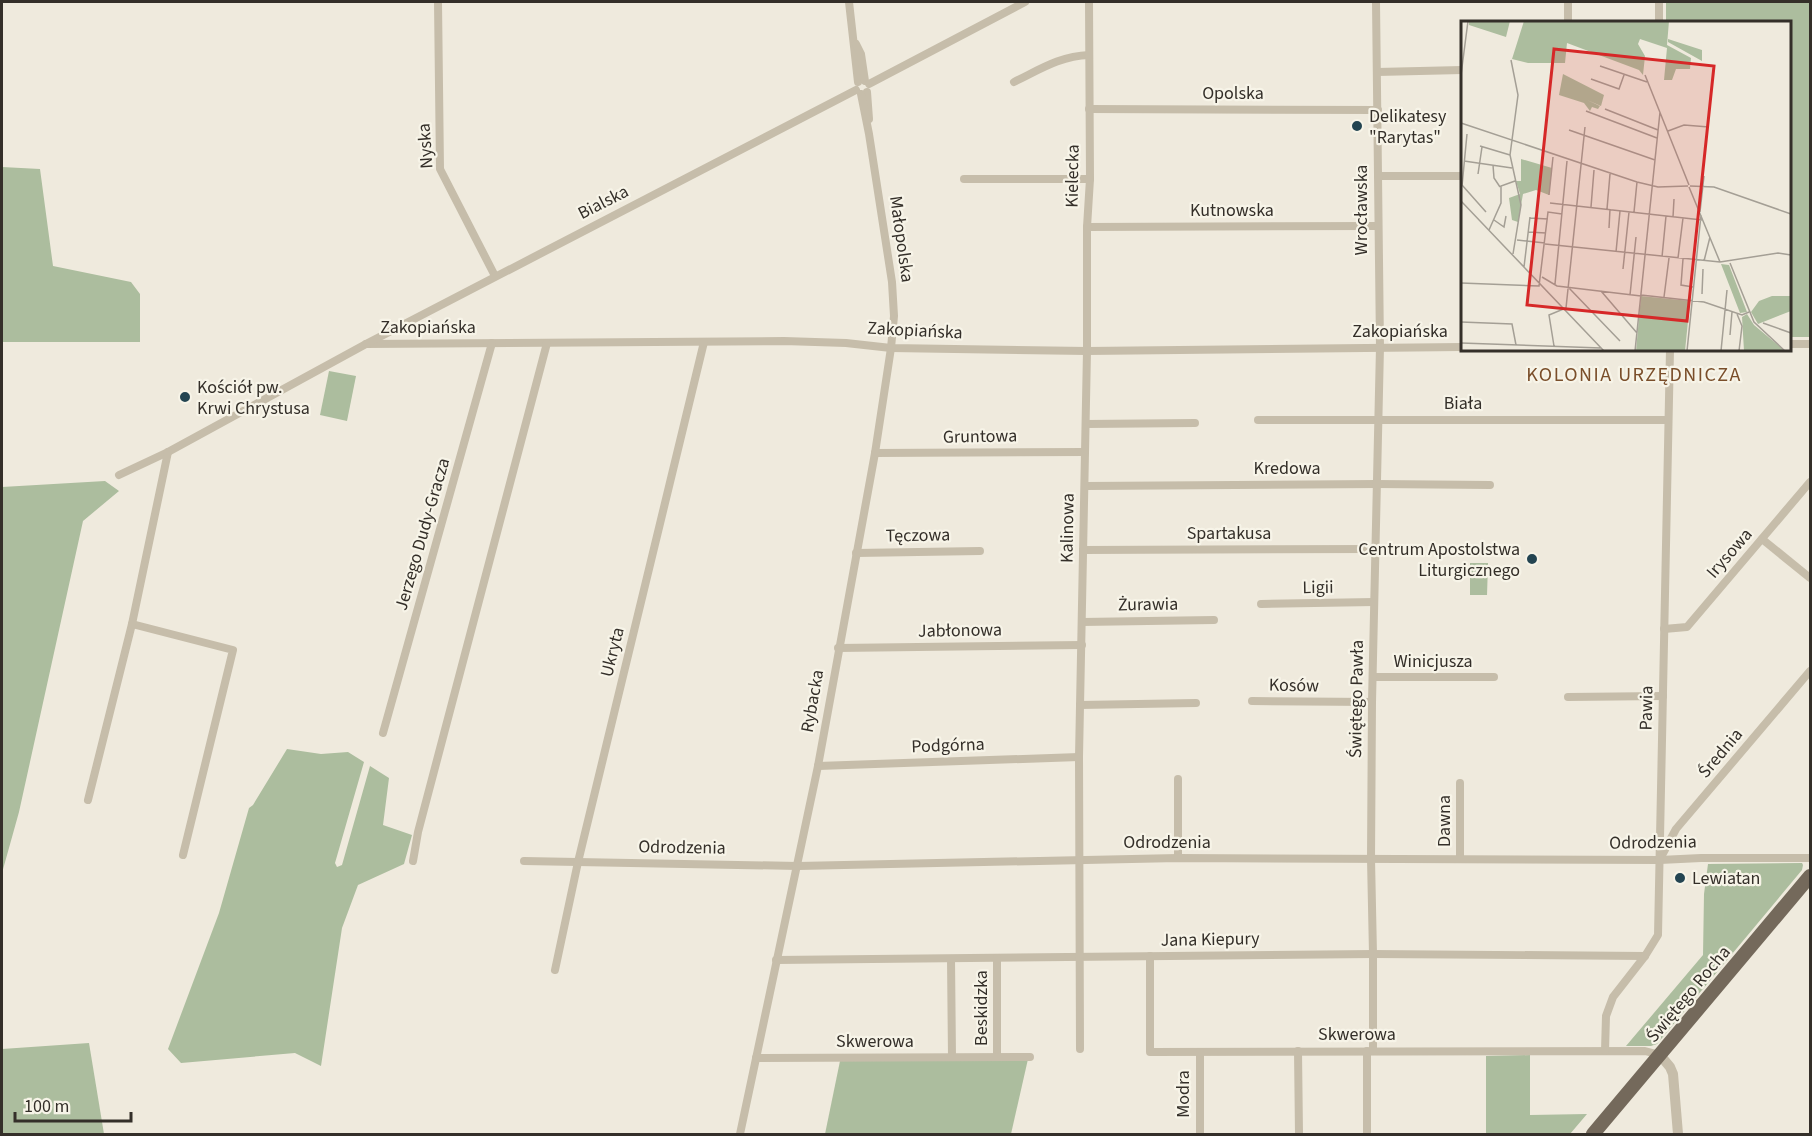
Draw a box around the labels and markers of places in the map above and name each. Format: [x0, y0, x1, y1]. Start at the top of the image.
place label: Delikatesy "Rarytas" [1369, 104, 1447, 150]
marker: Delikatesy "Rarytas" [1350, 119, 1364, 133]
place label: Kościół pw. Krwi Chrystusa [197, 375, 310, 421]
marker: Kościół pw. Krwi Chrystusa [178, 390, 192, 404]
place label: Centrum Apostolstwa Liturgicznego [1358, 537, 1520, 583]
marker: Centrum Apostolstwa Liturgicznego [1525, 552, 1539, 566]
place label: Lewiatan [1692, 866, 1760, 891]
marker: Lewiatan [1673, 871, 1687, 885]

